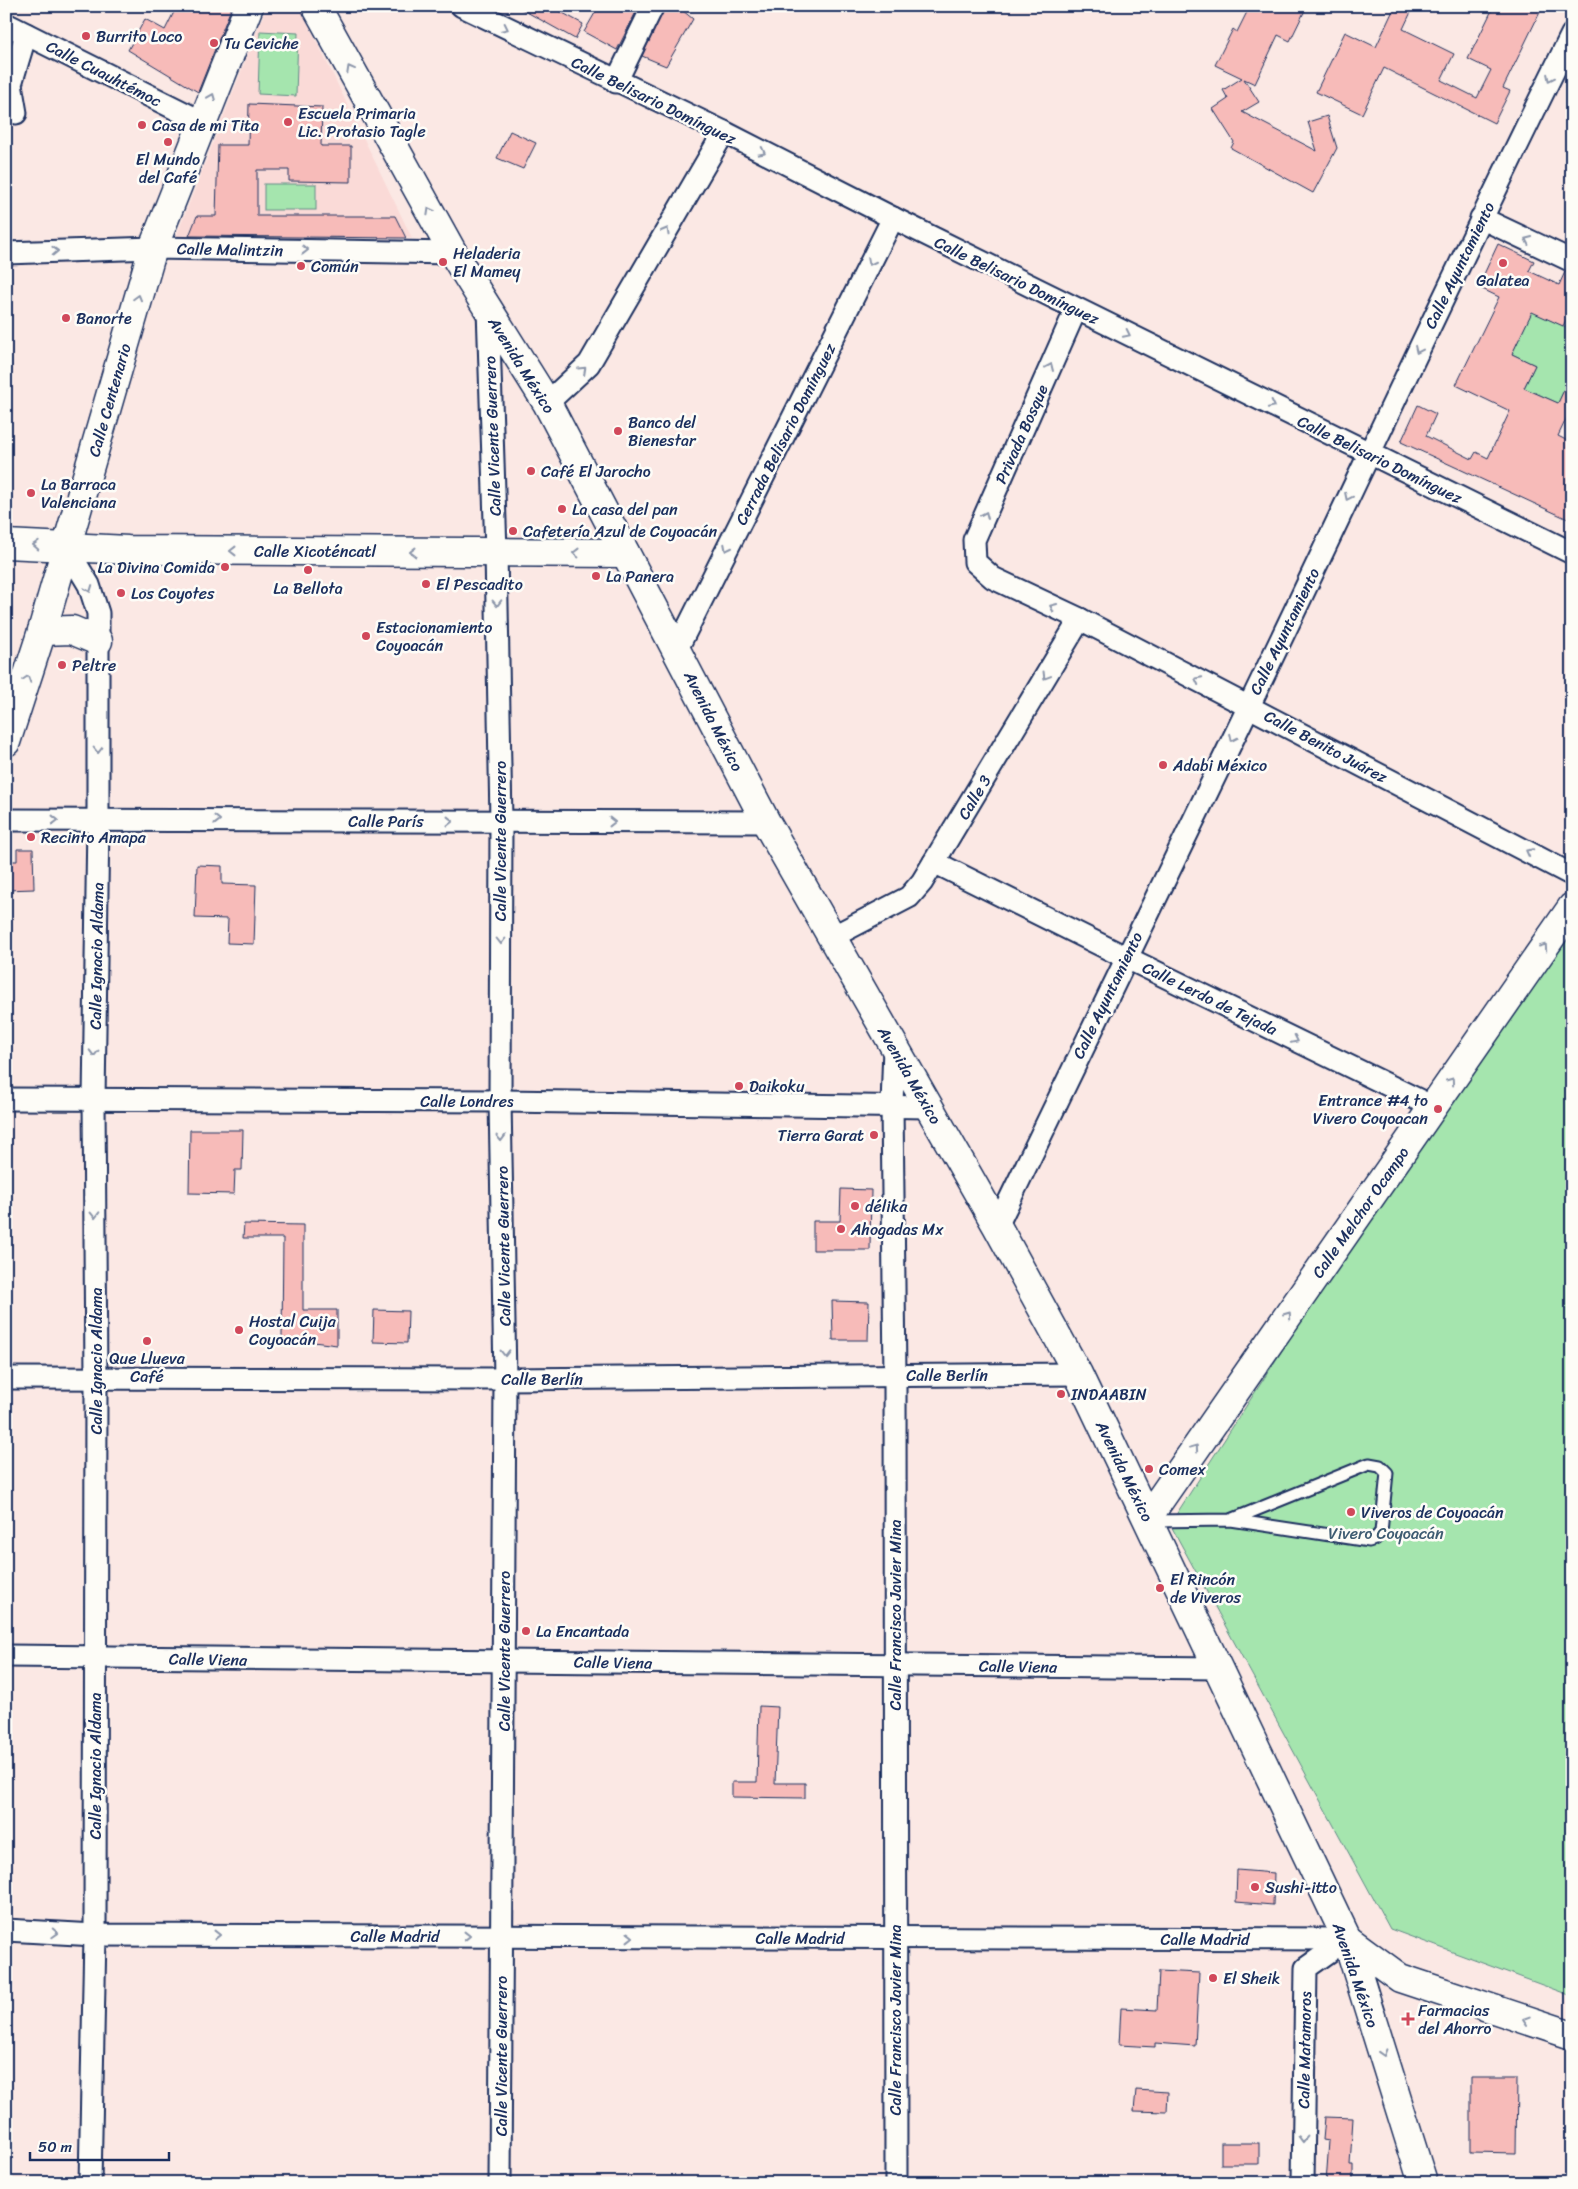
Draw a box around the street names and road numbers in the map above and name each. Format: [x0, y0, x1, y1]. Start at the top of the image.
street label: Calle Cuauhtémoc [41, 32, 167, 115]
street label: Calle Belisario Domínguez [566, 48, 742, 153]
street label: Calle Ayuntamiento [1416, 197, 1503, 334]
street label: Calle Belisario Domínguez [929, 228, 1105, 333]
street label: Calle Malintzin [177, 234, 284, 265]
street label: Avenida México [480, 310, 563, 420]
street label: Cerrada Belisario Domínguez [727, 338, 844, 530]
street label: Calle Centenario [79, 340, 140, 460]
street label: Calle Vicente Guerrero [475, 355, 510, 517]
street label: Privada Bosque [987, 379, 1056, 489]
street label: Calle Belisario Domínguez [1292, 407, 1468, 512]
street label: Calle Xicoténcatl [254, 537, 376, 566]
street label: Calle Ayuntamiento [1241, 563, 1328, 700]
street label: Avenida México [675, 665, 751, 777]
street label: Calle Benito Juárez [1259, 702, 1393, 791]
street label: Calle Vicente Guerrero [486, 761, 515, 921]
street label: Calle 3 [950, 769, 999, 825]
street label: Calle París [348, 807, 424, 836]
street label: Calle Ignacio Aldama [81, 882, 112, 1030]
street label: Calle Ayuntamiento [1064, 927, 1151, 1064]
street label: Calle Lerdo de Tejada [1137, 953, 1283, 1044]
street label: Avenida México [869, 1020, 950, 1130]
street label: Calle Londres [420, 1087, 514, 1116]
street label: Calle Melchor Ocampo [1304, 1140, 1417, 1284]
street label: Calle Vicente Guerrero [488, 1166, 519, 1326]
street label: Calle Ignacio Aldama [82, 1287, 111, 1435]
street label: Calle Berlín [906, 1361, 988, 1390]
street label: Calle Berlín [501, 1365, 583, 1394]
street label: Avenida México [1087, 1415, 1162, 1527]
street label: Calle Francisco Javier Mina [881, 1519, 910, 1711]
street label: Calle Vicente Guerrero [490, 1571, 519, 1731]
street label: Calle Viena [169, 1644, 248, 1675]
street label: Calle Viena [574, 1647, 653, 1678]
street label: Calle Viena [979, 1651, 1058, 1682]
street label: Calle Ignacio Aldama [81, 1692, 110, 1840]
street label: Avenida México [1324, 1918, 1387, 2032]
street label: Calle Madrid [350, 1922, 441, 1951]
street label: Calle Madrid [755, 1924, 846, 1953]
street label: Calle Francisco Javier Mina [881, 1924, 910, 2116]
street label: Calle Madrid [1160, 1925, 1251, 1954]
street label: Calle Vicente Guerrero [487, 1976, 516, 2136]
street label: Calle Matamoros [1289, 1991, 1320, 2109]

